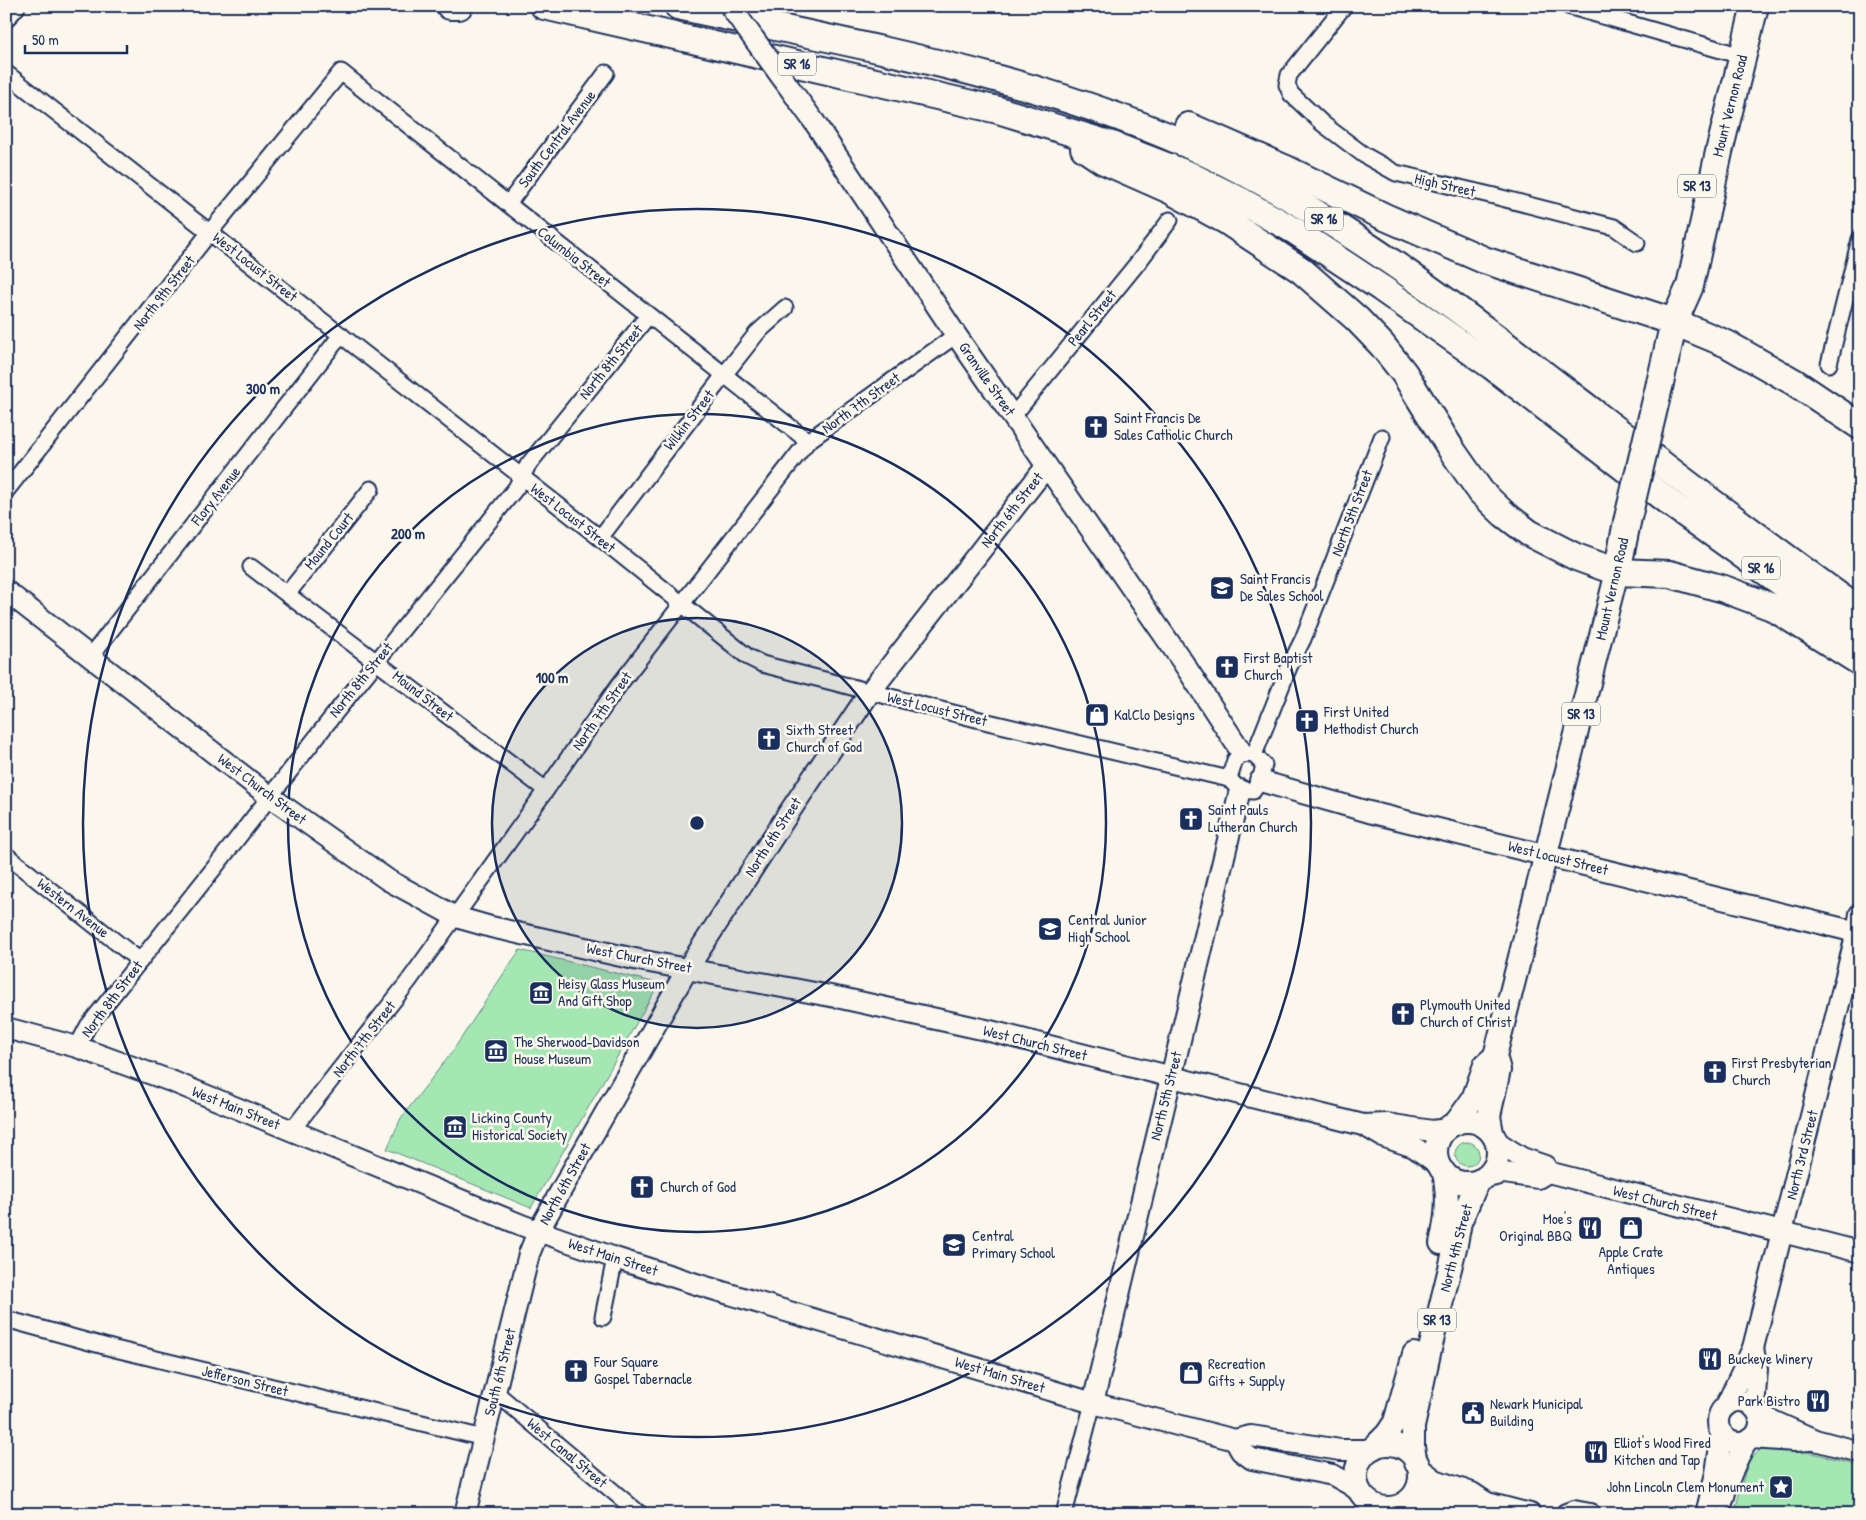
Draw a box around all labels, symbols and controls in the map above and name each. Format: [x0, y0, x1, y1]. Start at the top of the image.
scale bar [25, 22, 128, 54]
text: 50 m [32, 29, 59, 50]
road number: SR 16 [778, 52, 816, 76]
street label: Mount Vernon Road [1707, 53, 1752, 159]
street label: South Central Avenue [513, 86, 600, 192]
street label: High Street [1413, 167, 1478, 202]
road number: SR 13 [1678, 175, 1716, 198]
road number: SR 16 [1305, 208, 1343, 230]
street label: Columbia Street [533, 221, 616, 293]
street label: West Locust Street [209, 227, 303, 307]
street label: North 9th Street [128, 250, 200, 335]
street label: Pearl Street [1062, 284, 1121, 350]
street label: North 8th Street [574, 319, 648, 404]
street label: Granville Street [954, 338, 1021, 421]
street label: North 7th Street [817, 367, 905, 438]
text: 300 m [246, 378, 280, 399]
street label: Wilkin Street [658, 384, 719, 454]
place label: Saint Francis De Sales Catholic Church [1114, 407, 1233, 445]
church icon: Saint Francis De Sales Catholic Church [1083, 414, 1109, 440]
street label: Flory Avenue [185, 462, 245, 530]
street label: North 5th Street [1325, 466, 1378, 559]
street label: North 6th Street [975, 467, 1048, 552]
street label: West Locust Street [527, 478, 621, 558]
street label: Mound Court [299, 507, 359, 574]
text: 200 m [391, 523, 425, 544]
street label: Mount Vernon Road [1590, 536, 1633, 642]
road number: SR 16 [1742, 556, 1780, 580]
place label: Saint Francis De Sales School [1240, 568, 1324, 606]
school or university icon: Saint Francis De Sales School [1209, 575, 1235, 601]
street label: North 8th Street [324, 637, 398, 722]
place label: First Baptist Church [1243, 647, 1313, 685]
church icon: First Baptist Church [1214, 654, 1240, 680]
street label: Mound Street [388, 665, 459, 727]
street label: North 7th Street [567, 666, 637, 754]
text: 100 m [536, 667, 568, 688]
street label: West Locust Street [885, 686, 990, 731]
place label: First United Methodist Church [1323, 701, 1418, 739]
shop icon: KalClo Designs [1084, 702, 1110, 728]
road number: SR 13 [1562, 702, 1600, 726]
place label: KalClo Designs [1114, 704, 1195, 725]
church icon: First United Methodist Church [1294, 708, 1320, 734]
place label: Sixth Street Church of God [786, 719, 862, 757]
church icon: Sixth Street Church of God [756, 726, 782, 752]
street label: West Church Street [213, 748, 312, 829]
street label: North 6th Street [739, 792, 806, 880]
place label: Saint Pauls Lutheran Church [1208, 799, 1297, 837]
church icon: Saint Pauls Lutheran Church [1178, 806, 1204, 832]
centre of rings [688, 814, 706, 832]
street label: West Locust Street [1506, 835, 1611, 880]
street label: Western Avenue [33, 873, 114, 942]
place label: Central Junior High School [1068, 909, 1147, 947]
school or university icon: Central Junior High School [1037, 916, 1063, 942]
street label: West Church Street [585, 937, 694, 978]
street label: North 8th Street [76, 955, 148, 1041]
place label: Heisy Glass Museum And Gift Shop [558, 973, 665, 1011]
museum icon: Heisy Glass Museum And Gift Shop [528, 980, 554, 1006]
place label: Plymouth United Church of Christ [1420, 994, 1512, 1032]
street label: North 7th Street [327, 995, 401, 1081]
church icon: Plymouth United Church of Christ [1390, 1001, 1416, 1027]
street label: West Church Street [981, 1019, 1090, 1066]
place label: The Sherwood-Davidson House Museum [514, 1031, 640, 1069]
museum icon: The Sherwood-Davidson House Museum [483, 1038, 509, 1064]
street label: North 5th Street [1144, 1048, 1187, 1143]
place label: First Presbyterian Church [1731, 1052, 1832, 1090]
church icon: First Presbyterian Church [1702, 1059, 1728, 1085]
street label: West Main Street [189, 1080, 284, 1135]
place label: Licking County Historical Society [472, 1107, 567, 1145]
street label: North 3rd Street [1780, 1107, 1823, 1202]
museum icon: Licking County Historical Society [442, 1114, 468, 1140]
street label: North 6th Street [533, 1138, 596, 1228]
church icon: Church of God [629, 1174, 655, 1200]
place label: Church of God [660, 1176, 736, 1197]
street label: West Church Street [1611, 1179, 1720, 1226]
street label: North 4th Street [1434, 1201, 1478, 1294]
place label: Moe's Original BBQ [1499, 1208, 1572, 1246]
restaurant icon: Moe's Original BBQ [1577, 1215, 1603, 1241]
shop icon: Apple Crate Antiques [1618, 1215, 1644, 1241]
place label: Central Primary School [972, 1225, 1055, 1263]
street label: West Main Street [566, 1232, 661, 1281]
school or university icon: Central Primary School [941, 1232, 967, 1258]
place label: Apple Crate Antiques [1599, 1241, 1663, 1279]
road number: SR 13 [1418, 1308, 1456, 1332]
street label: South 6th Street [478, 1325, 521, 1418]
restaurant icon: Buckeye Winery [1697, 1346, 1723, 1372]
place label: Buckeye Winery [1728, 1348, 1813, 1369]
place label: Four Square Gospel Tabernacle [593, 1351, 692, 1389]
street label: West Main Street [953, 1351, 1048, 1398]
place label: Recreation Gifts + Supply [1208, 1353, 1285, 1391]
church icon: Four Square Gospel Tabernacle [563, 1358, 589, 1384]
street label: Jefferson Street [200, 1360, 291, 1402]
shop icon: Recreation Gifts + Supply [1178, 1360, 1204, 1386]
restaurant icon: Park Bistro [1805, 1388, 1831, 1414]
place label: Park Bistro [1738, 1390, 1800, 1411]
place label: Newark Municipal Building [1490, 1393, 1583, 1431]
public building icon: Newark Municipal Building [1460, 1400, 1486, 1426]
street label: West Canal Street [523, 1413, 613, 1493]
place label: Elliot's Wood Fired Kitchen and Tap [1614, 1432, 1711, 1470]
restaurant icon: Elliot's Wood Fired Kitchen and Tap [1583, 1439, 1609, 1465]
place icon: John Lincoln Clem Monument [1768, 1474, 1794, 1500]
place label: John Lincoln Clem Monument [1606, 1476, 1765, 1497]

